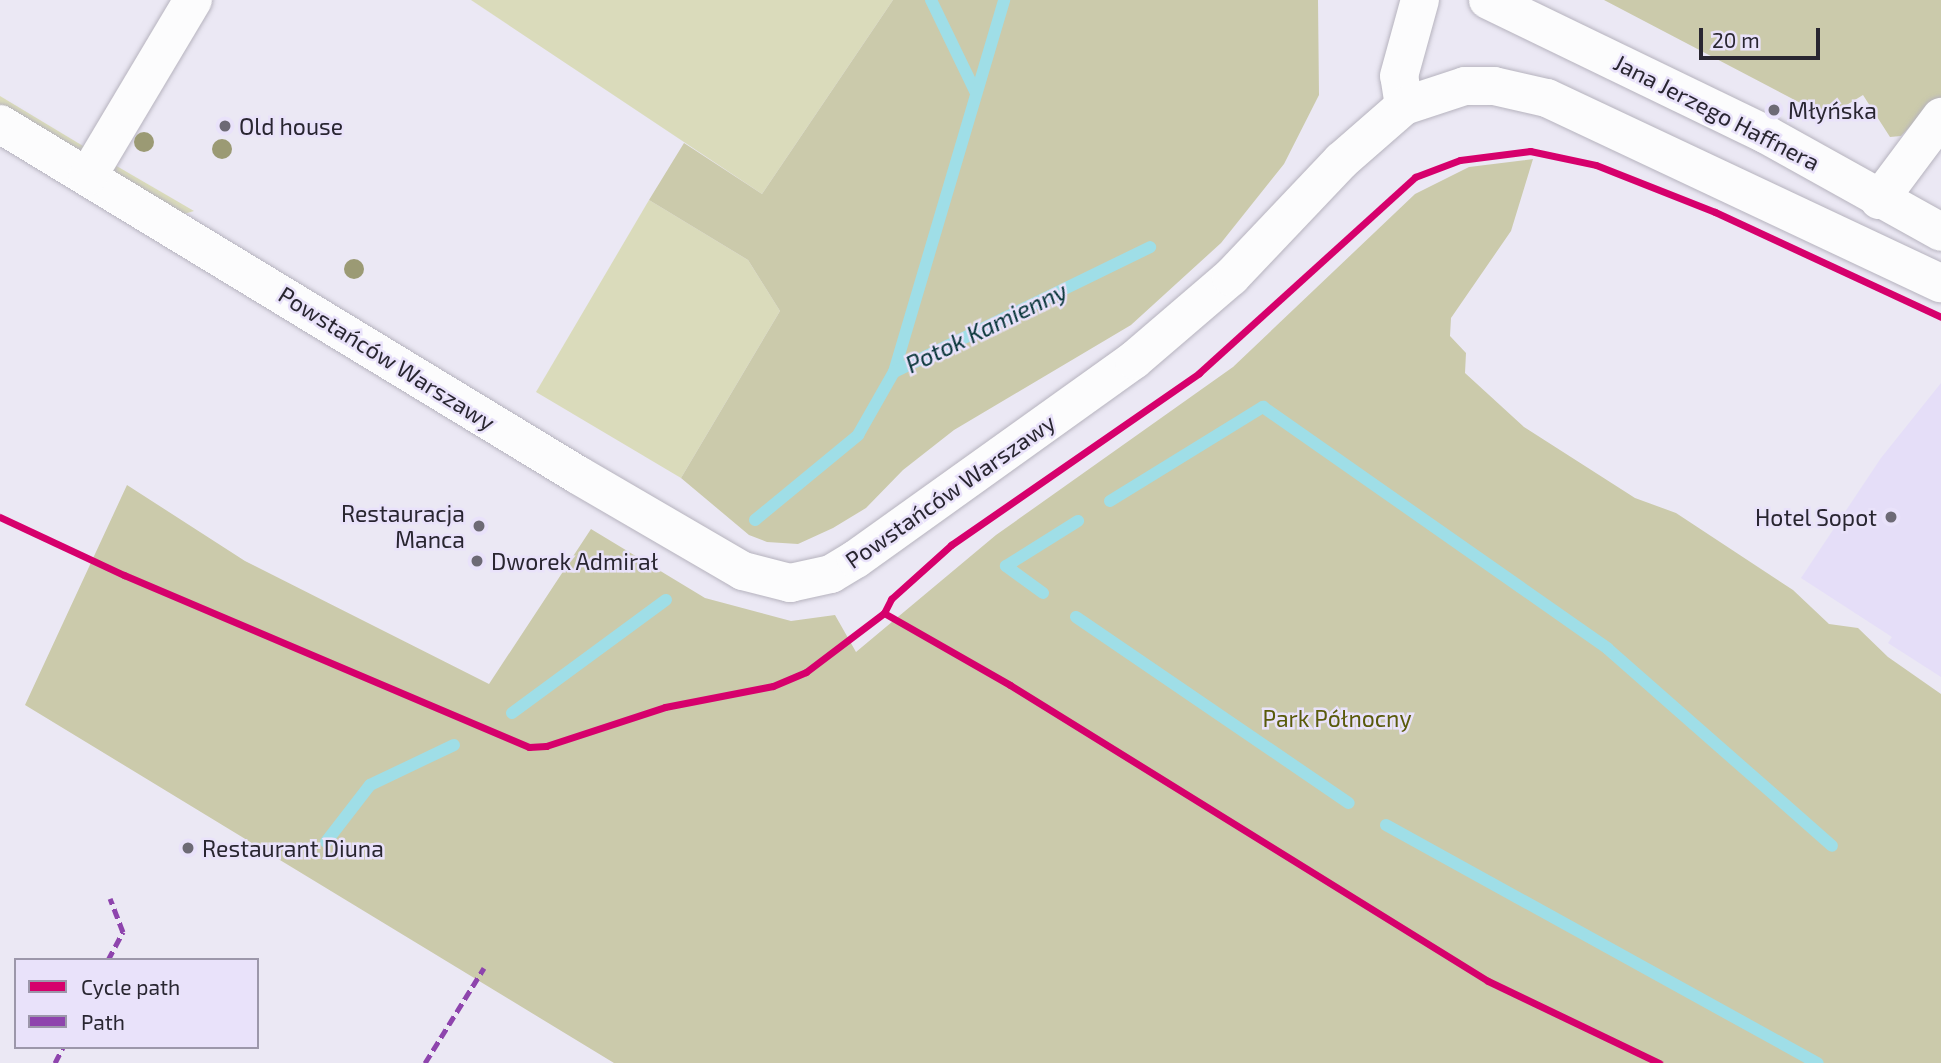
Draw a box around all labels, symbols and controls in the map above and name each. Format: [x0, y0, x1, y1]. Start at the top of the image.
scale bar [1703, 14, 1824, 58]
text: 20 m [1712, 27, 1760, 52]
street label: Jana Jerzego Haffnera [1609, 48, 1825, 176]
place label: Młyńska [1788, 96, 1877, 124]
marker: Młyńska [1766, 102, 1782, 118]
place label: Old house [239, 112, 343, 140]
marker: Old house [217, 118, 233, 134]
water label: Potok Kamienny [901, 275, 1071, 379]
street label: Powstańców Warszawy [273, 280, 501, 436]
street label: Powstańców Warszawy [839, 408, 1061, 574]
place label: Restauracja Manca [341, 499, 465, 553]
place label: Hotel Sopot [1754, 503, 1877, 531]
marker: Hotel Sopot [1883, 509, 1899, 525]
marker: Restauracja Manca [471, 518, 487, 534]
place label: Dworek Admirał [491, 547, 659, 575]
marker: Dworek Admirał [469, 553, 485, 569]
park label: Park Północny [1262, 704, 1412, 732]
place label: Restaurant Diuna [202, 834, 384, 862]
marker: Restaurant Diuna [180, 840, 196, 856]
legend [14, 958, 259, 1049]
text: Cycle path [81, 974, 180, 999]
text: Path [81, 1009, 125, 1034]

